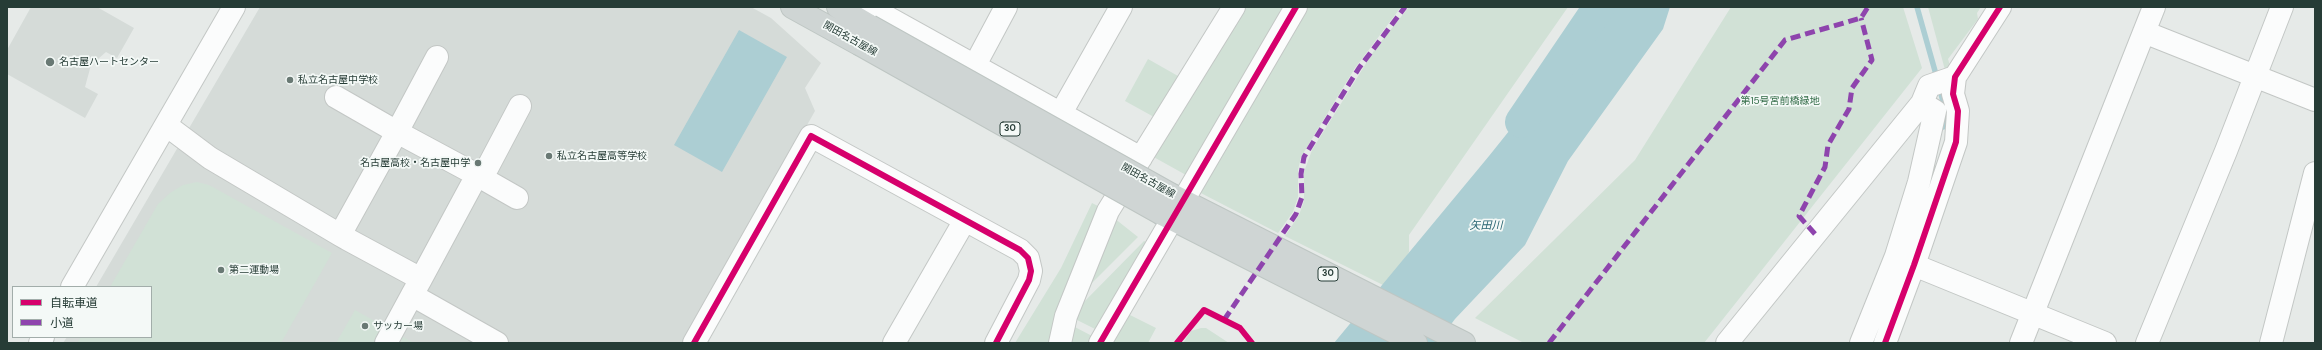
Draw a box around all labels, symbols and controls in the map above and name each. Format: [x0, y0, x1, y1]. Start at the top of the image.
street label: 関田名古屋線 [821, 19, 879, 59]
marker: 名古屋ハートセンター [44, 56, 56, 68]
place label: 名古屋ハートセンター [59, 56, 159, 68]
place label: 私立名古屋中学校 [298, 74, 378, 86]
marker: 私立名古屋中学校 [285, 75, 295, 85]
park label: 第15号宮前橋緑地 [1740, 95, 1820, 107]
road number: 30 [1000, 122, 1020, 136]
place label: 私立名古屋高等学校 [557, 150, 647, 162]
marker: 私立名古屋高等学校 [544, 151, 554, 161]
place label: 名古屋高校・名古屋中学 [360, 157, 470, 169]
marker: 名古屋高校・名古屋中学 [473, 158, 483, 168]
street label: 関田名古屋線 [1119, 161, 1177, 201]
water label: 矢田川 [1470, 219, 1502, 233]
place label: 第二運動場 [229, 264, 279, 276]
marker: 第二運動場 [216, 265, 226, 275]
road number: 30 [1318, 267, 1338, 281]
legend [12, 286, 152, 338]
text: 自転車道 [50, 295, 98, 311]
text: 小道 [50, 315, 74, 331]
place label: サッカー場 [373, 320, 423, 332]
marker: サッカー場 [360, 321, 370, 331]

